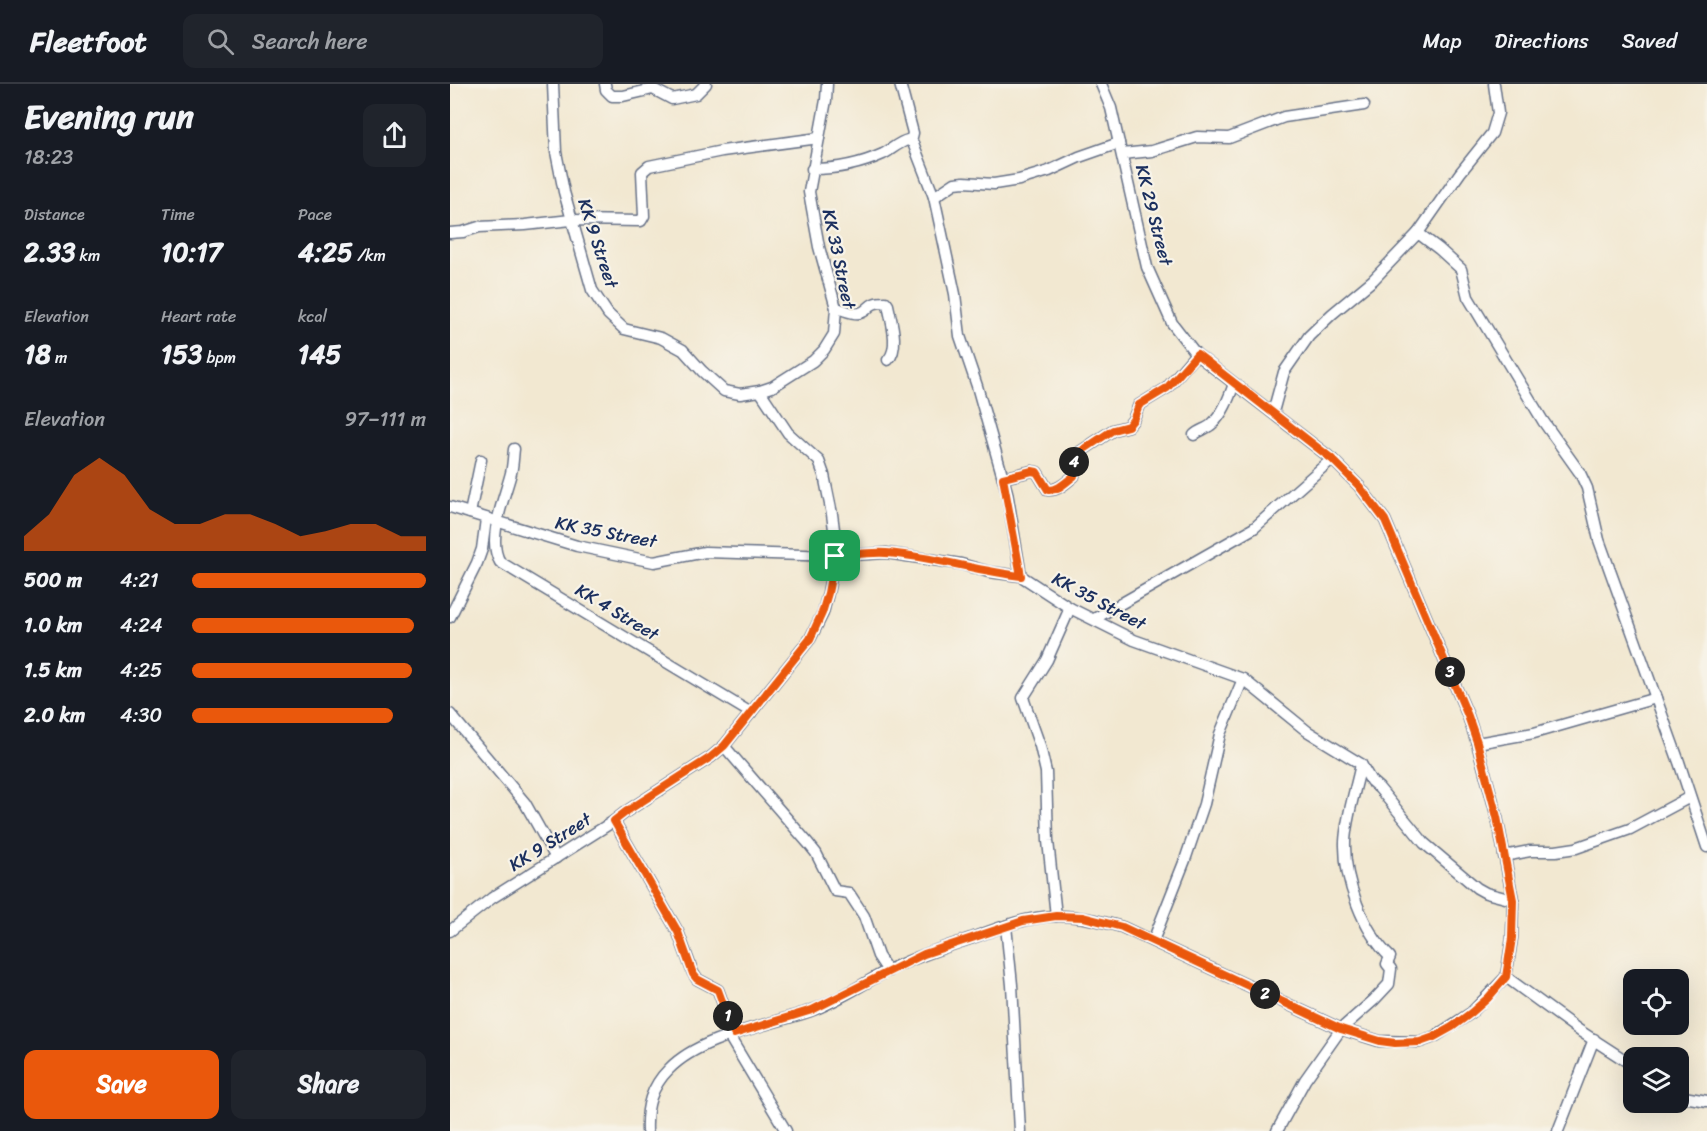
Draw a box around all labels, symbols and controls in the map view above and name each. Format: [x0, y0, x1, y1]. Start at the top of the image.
search box [183, 14, 603, 68]
text: Fleetfoot [30, 17, 147, 66]
text: Search here [252, 22, 368, 61]
text: Map [1423, 22, 1461, 60]
text: Directions [1494, 22, 1589, 60]
text: Saved [1622, 22, 1677, 60]
icon: search [204, 25, 237, 58]
text: Evening run [24, 88, 194, 146]
button: share [363, 104, 426, 167]
text: 18:23 [24, 140, 73, 175]
street label: KK 29 Street [1126, 161, 1182, 270]
street label: KK 9 Street [568, 194, 628, 293]
text: Distance [24, 200, 85, 229]
text: Time [161, 200, 195, 229]
text: Pace [298, 200, 332, 229]
street label: KK 33 Street [813, 206, 865, 313]
text: 2.33 [24, 229, 75, 275]
text: 10:17 [161, 229, 222, 275]
text: 4:25 [298, 229, 353, 275]
text: km [75, 241, 100, 270]
text: /km [353, 241, 386, 270]
text: Elevation [24, 302, 89, 331]
text: Heart rate [161, 302, 236, 331]
text: kcal [298, 302, 327, 331]
text: 18 [24, 331, 51, 377]
text: 153 [161, 331, 202, 377]
text: 145 [298, 331, 341, 377]
text: m [51, 343, 67, 372]
text: bpm [202, 343, 236, 372]
text: Elevation [24, 402, 105, 437]
text: 97–111 m [345, 402, 426, 437]
pin: 4 [1059, 447, 1089, 477]
text: 4 [1069, 447, 1079, 476]
street label: KK 35 Street [553, 506, 660, 558]
pin [809, 530, 860, 581]
icon: arrive [818, 539, 851, 572]
text: 500 m [24, 563, 82, 598]
text: 4:21 [120, 563, 159, 598]
street label: KK 35 Street [1046, 563, 1153, 640]
street label: KK 4 Street [569, 574, 666, 650]
text: 1.0 km [24, 608, 82, 643]
text: 4:24 [120, 608, 163, 643]
text: 1.5 km [24, 653, 82, 688]
text: 4:25 [120, 653, 162, 688]
pin: 3 [1435, 657, 1465, 687]
text: 3 [1446, 657, 1454, 686]
text: 2.0 km [24, 698, 85, 733]
text: 4:30 [120, 698, 162, 733]
street label: KK 9 Street [502, 803, 599, 880]
map controls [1623, 969, 1689, 1113]
button: locate [1623, 969, 1689, 1035]
pin: 2 [1250, 979, 1280, 1009]
text: 2 [1260, 979, 1270, 1008]
pin: 1 [713, 1001, 743, 1031]
text: 1 [725, 1001, 731, 1030]
button: layers [1623, 1047, 1689, 1113]
button: Save [24, 1050, 219, 1119]
button: Share [231, 1050, 426, 1119]

